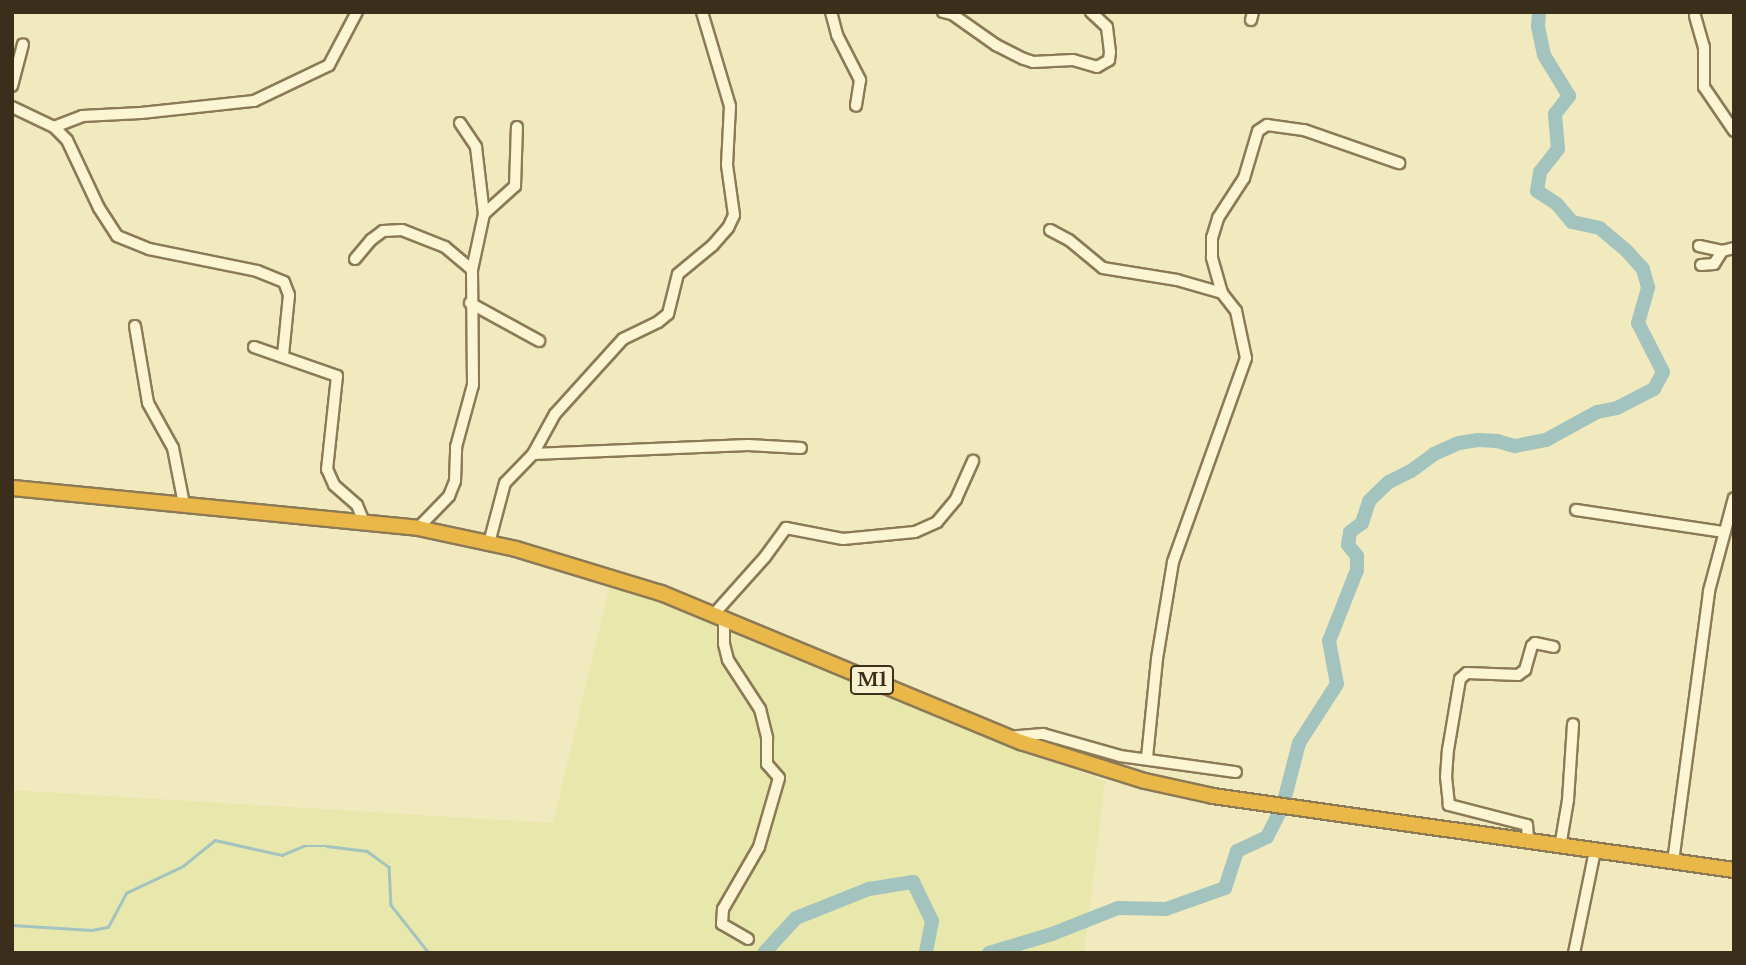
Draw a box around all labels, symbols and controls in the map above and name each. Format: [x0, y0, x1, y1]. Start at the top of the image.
road number: M1 [849, 664, 895, 695]

